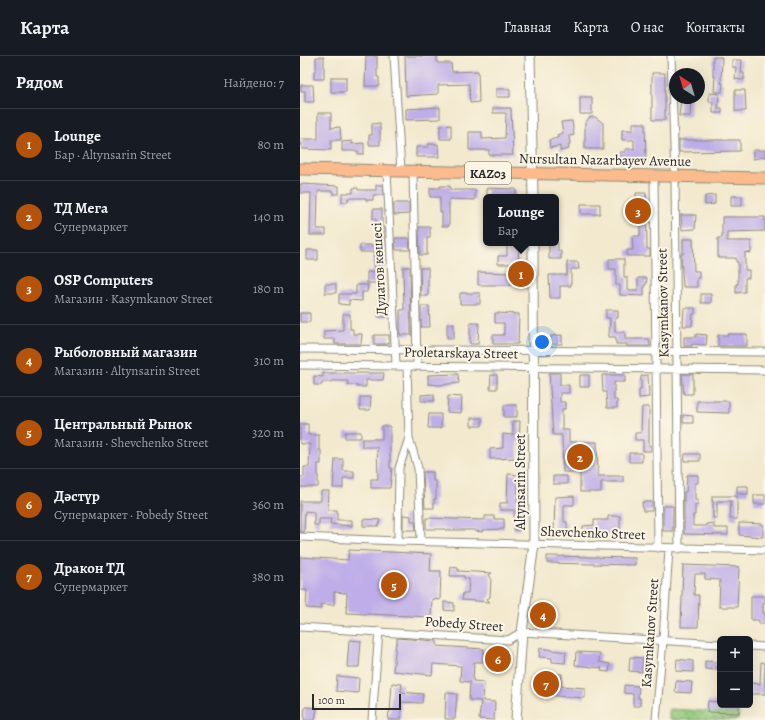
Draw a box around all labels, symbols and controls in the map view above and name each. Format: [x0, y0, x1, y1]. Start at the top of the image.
text: Карта [20, 15, 69, 41]
text: Главная [504, 18, 551, 37]
text: Карта [573, 18, 609, 37]
text: О нас [631, 18, 664, 37]
text: Контакты [686, 18, 745, 37]
north arrow [669, 68, 705, 104]
text: Рядом [16, 71, 63, 94]
text: Найдено: 7 [223, 74, 284, 91]
text: Lounge [54, 126, 101, 146]
text: 1 [27, 136, 31, 153]
text: 80 m [257, 136, 284, 153]
text: Бар · Altynsarin Street [54, 146, 172, 163]
street label: Nursultan Nazarbayev Avenue [519, 149, 691, 171]
road number: KАZ03 [465, 162, 511, 184]
popup [483, 194, 559, 246]
pin: 3 [625, 196, 651, 226]
text: ТД Мега [54, 198, 108, 218]
text: Lounge [498, 202, 544, 222]
text: 2 [26, 208, 32, 225]
text: 140 m [253, 208, 284, 225]
text: Супермаркет [54, 218, 128, 235]
street label: Дулатов көшесі [367, 222, 391, 316]
text: Бар [498, 222, 518, 239]
street label: Kasymkanov Street [653, 248, 673, 358]
pin: 1 [508, 259, 534, 289]
text: OSP Computers [54, 270, 153, 290]
text: 3 [26, 280, 32, 297]
text: 180 m [253, 280, 284, 297]
text: Магазин · Kasymkanov Street [54, 290, 213, 307]
your location [532, 332, 552, 352]
text: Рыболовный магазин [54, 342, 197, 362]
street label: Proletarskaya Street [404, 343, 519, 364]
text: 4 [26, 352, 32, 369]
text: 310 m [254, 352, 284, 369]
text: Магазин · Altynsarin Street [54, 362, 200, 379]
text: Центральный Рынок [54, 414, 192, 434]
text: 5 [26, 424, 32, 441]
text: 320 m [252, 424, 284, 441]
text: Магазин · Shevchenko Street [54, 434, 209, 451]
street label: Altynsarin Street [511, 434, 530, 531]
pin: 2 [567, 442, 593, 472]
text: Дәстүр [54, 486, 100, 506]
text: 6 [26, 496, 32, 513]
text: 360 m [252, 496, 284, 513]
text: Супермаркет · Pobedy Street [54, 506, 208, 523]
street label: Shevchenko Street [540, 522, 646, 544]
text: Дракон ТД [54, 558, 125, 578]
text: 7 [26, 568, 32, 585]
text: 380 m [252, 568, 284, 585]
pin: 5 [381, 570, 407, 600]
street label: Kasymkanov Street [637, 577, 663, 688]
text: Супермаркет [54, 578, 128, 595]
pin: 4 [530, 600, 556, 630]
street label: Pobedy Street [424, 612, 504, 636]
map controls [717, 636, 753, 708]
button: + [717, 636, 753, 672]
pin: 6 [485, 644, 511, 674]
pin: 7 [533, 669, 559, 699]
button: − [717, 672, 753, 708]
scale bar [312, 692, 401, 711]
text: 100 m [318, 693, 345, 708]

